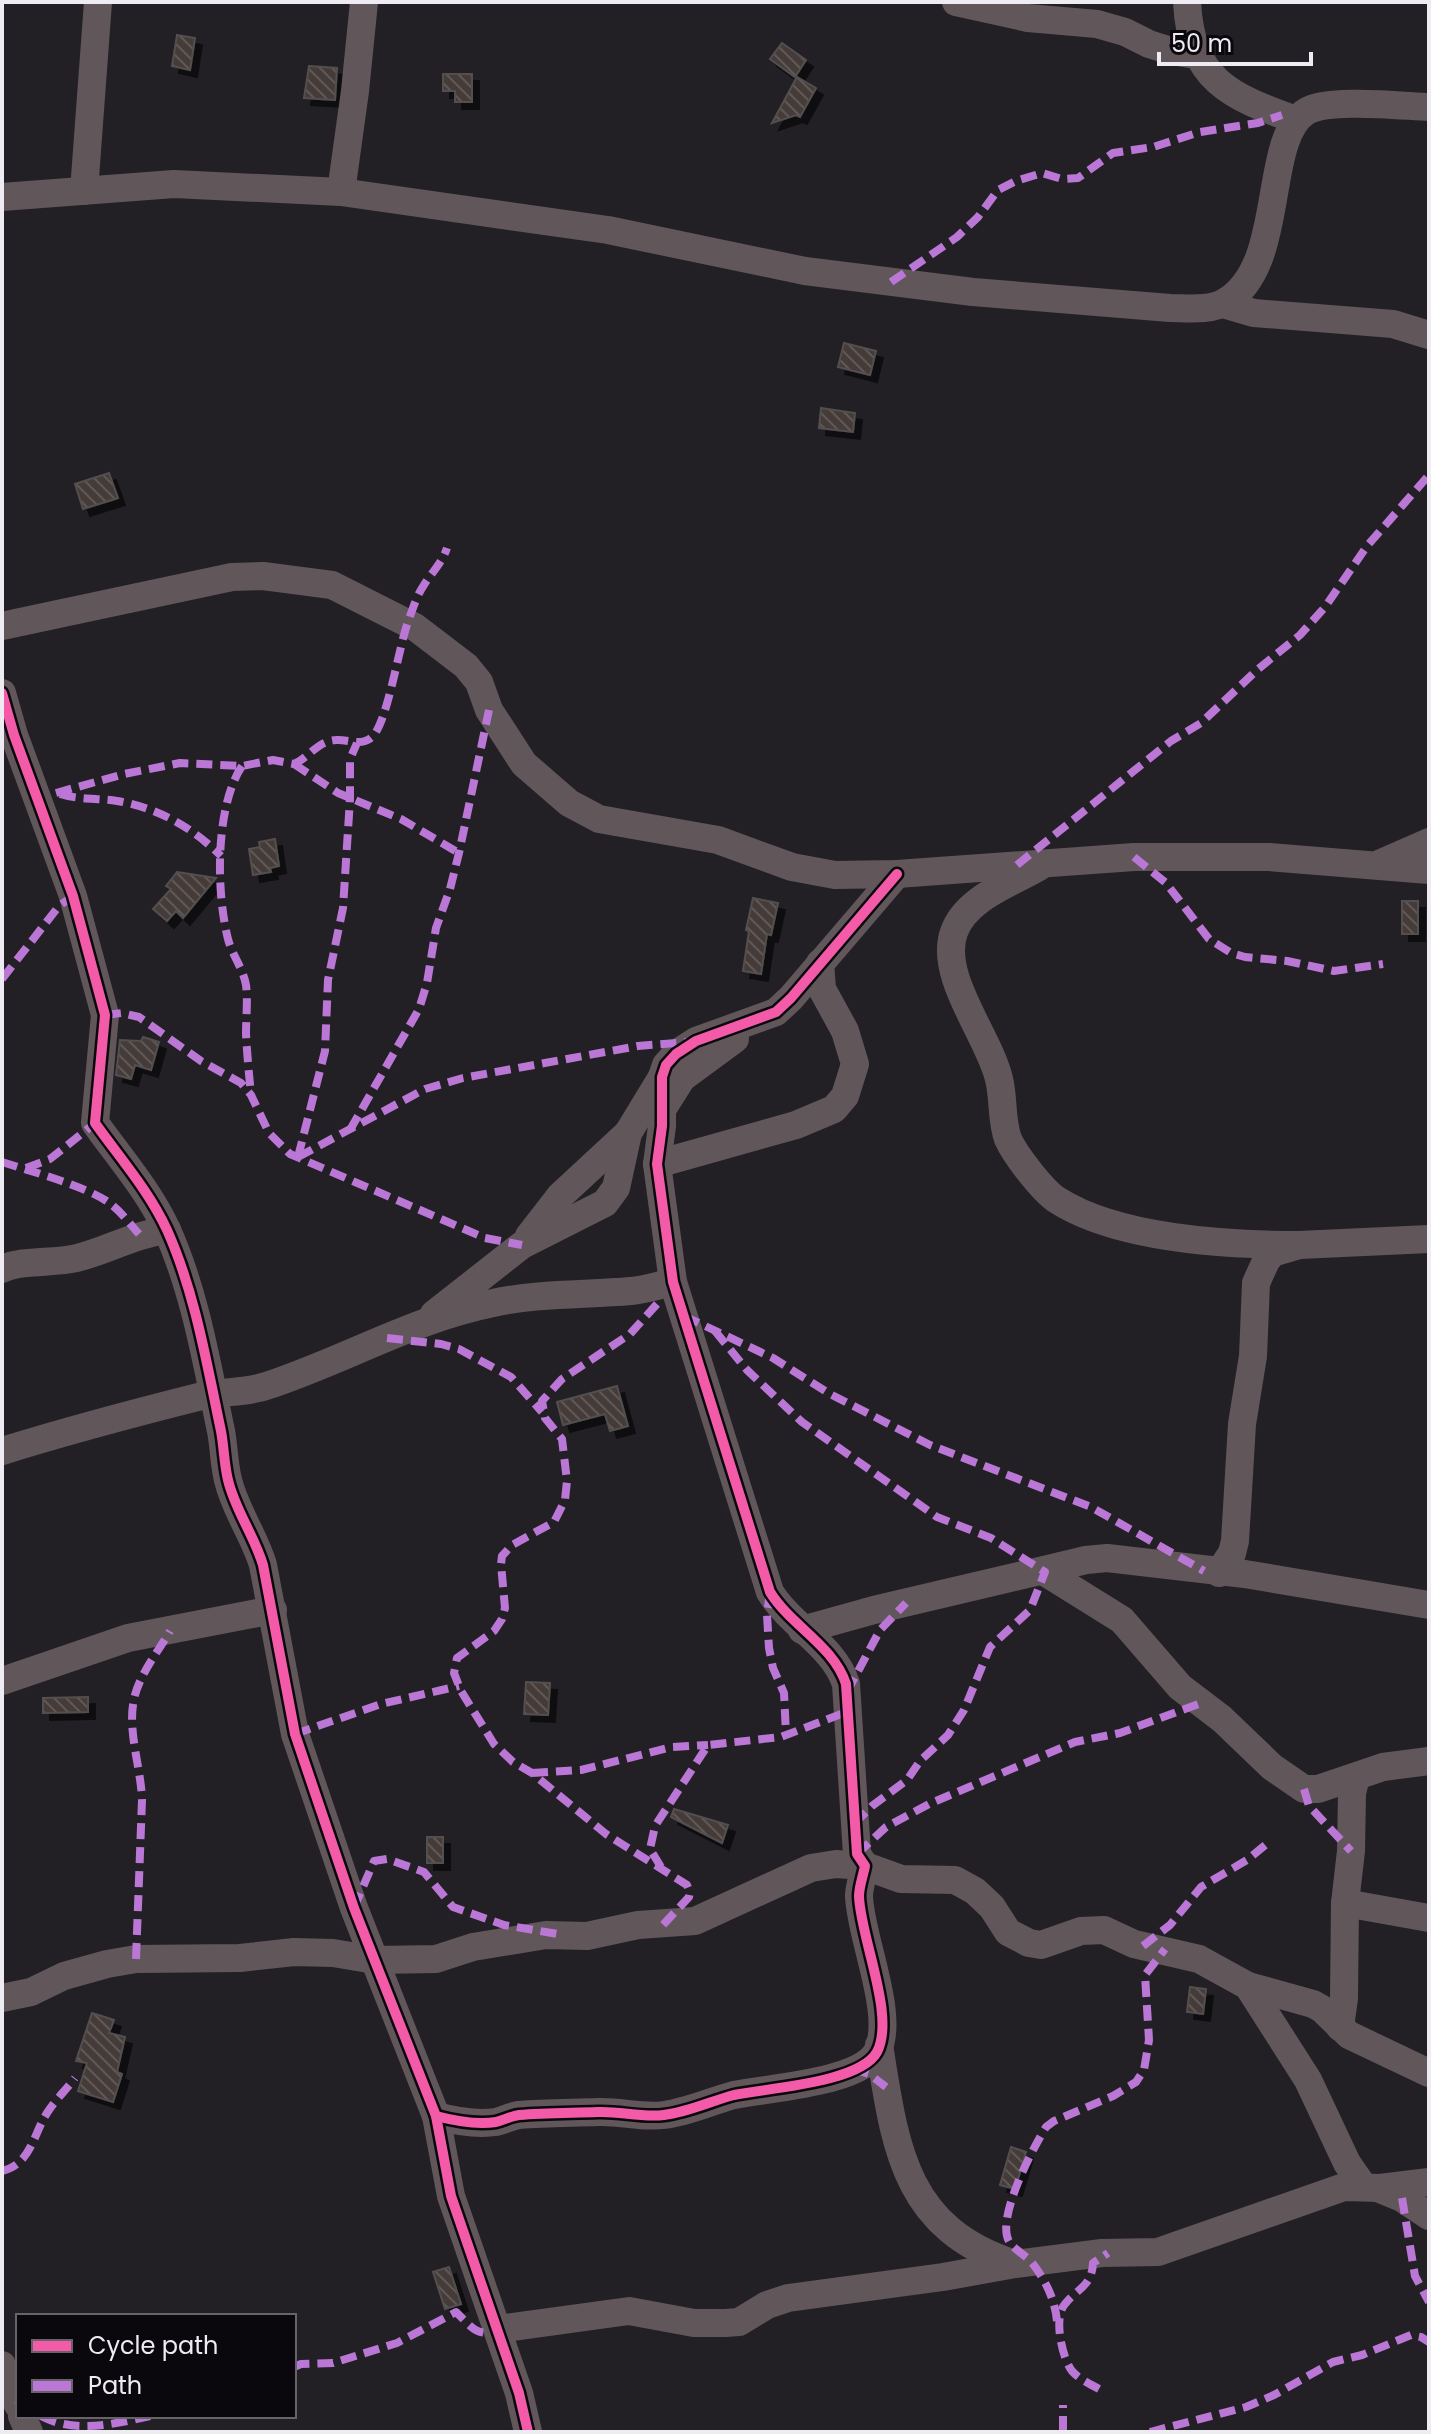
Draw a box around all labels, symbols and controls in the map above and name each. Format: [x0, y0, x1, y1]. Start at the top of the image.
scale bar [1159, 16, 1311, 66]
text: 50 m [1171, 27, 1232, 60]
legend [16, 2314, 296, 2418]
text: Cycle path [88, 2329, 218, 2362]
text: Path [88, 2369, 142, 2402]

